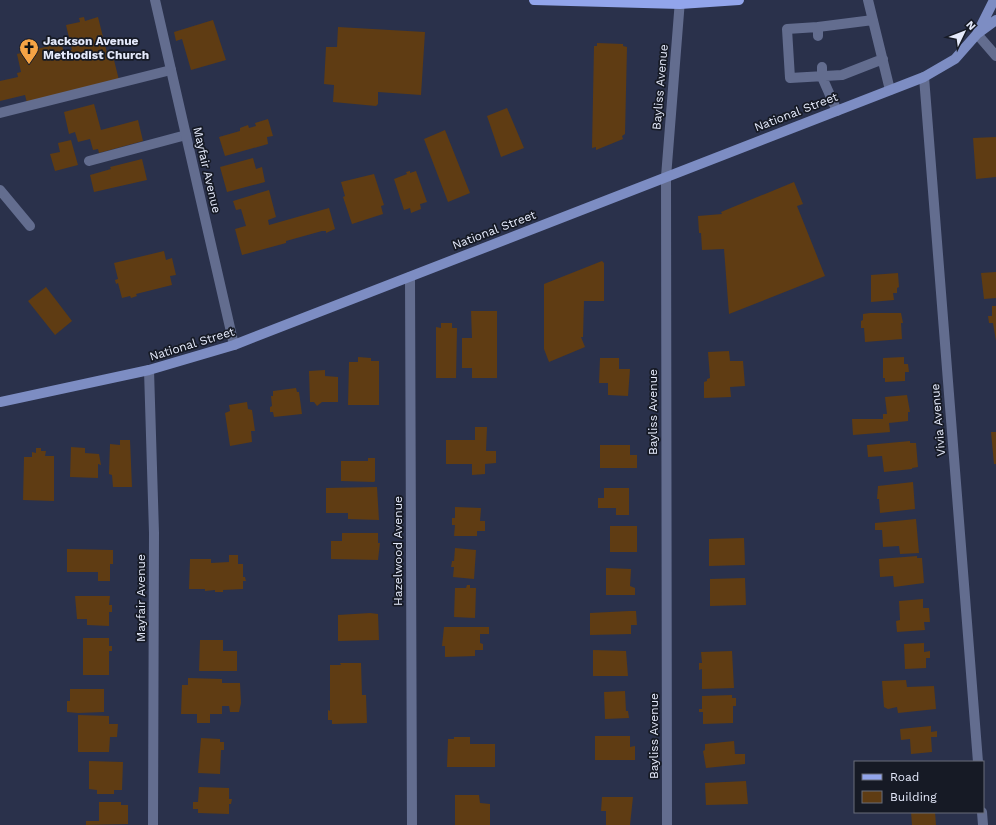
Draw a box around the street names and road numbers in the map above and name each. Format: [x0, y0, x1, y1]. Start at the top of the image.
street label: Bayliss Avenue [649, 43, 671, 130]
street label: National Street [752, 90, 840, 134]
street label: Mayfair Avenue [190, 126, 224, 214]
street label: National Street [450, 208, 538, 252]
street label: National Street [148, 324, 236, 364]
street label: Bayliss Avenue [646, 369, 660, 455]
street label: Vivia Avenue [928, 383, 948, 457]
street label: Hazelwood Avenue [391, 496, 405, 606]
street label: Mayfair Avenue [134, 554, 148, 642]
street label: Bayliss Avenue [647, 693, 661, 779]

